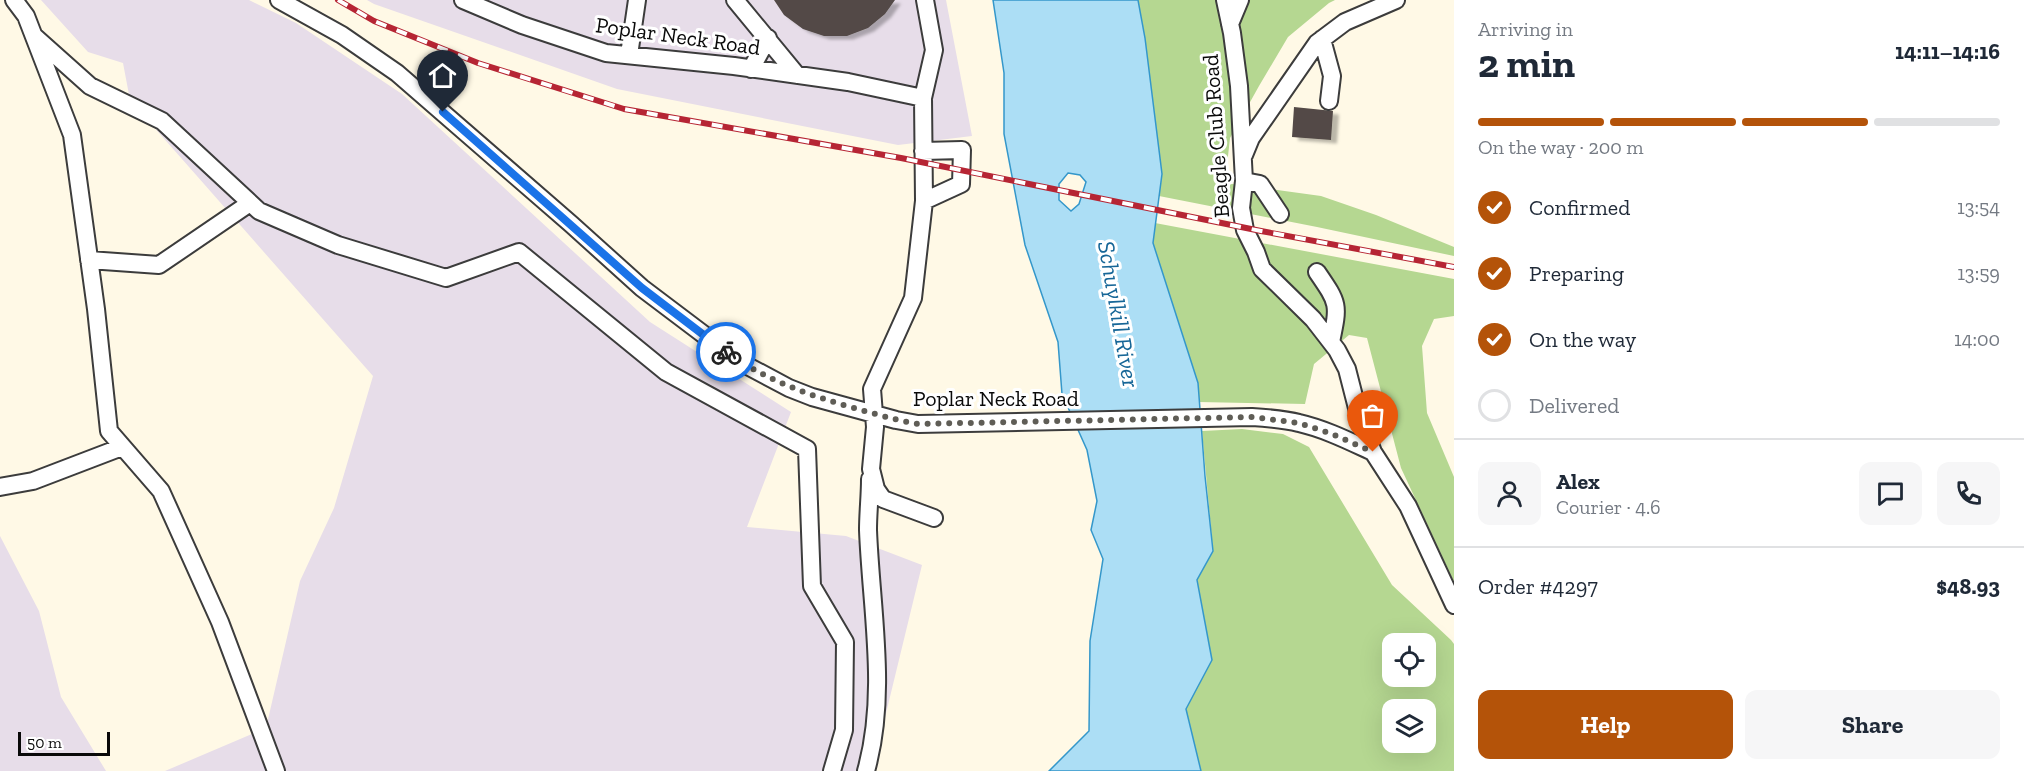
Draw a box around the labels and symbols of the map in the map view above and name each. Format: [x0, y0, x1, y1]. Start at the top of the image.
street label: Poplar Neck Road [594, 11, 762, 61]
pin [417, 50, 468, 112]
street label: Beagle Club Road [1197, 53, 1235, 219]
water label: Schuylkill River [1092, 238, 1146, 390]
courier [696, 322, 756, 382]
street label: Poplar Neck Road [913, 385, 1079, 412]
pin [1347, 390, 1398, 452]
scale bar [18, 729, 110, 756]

